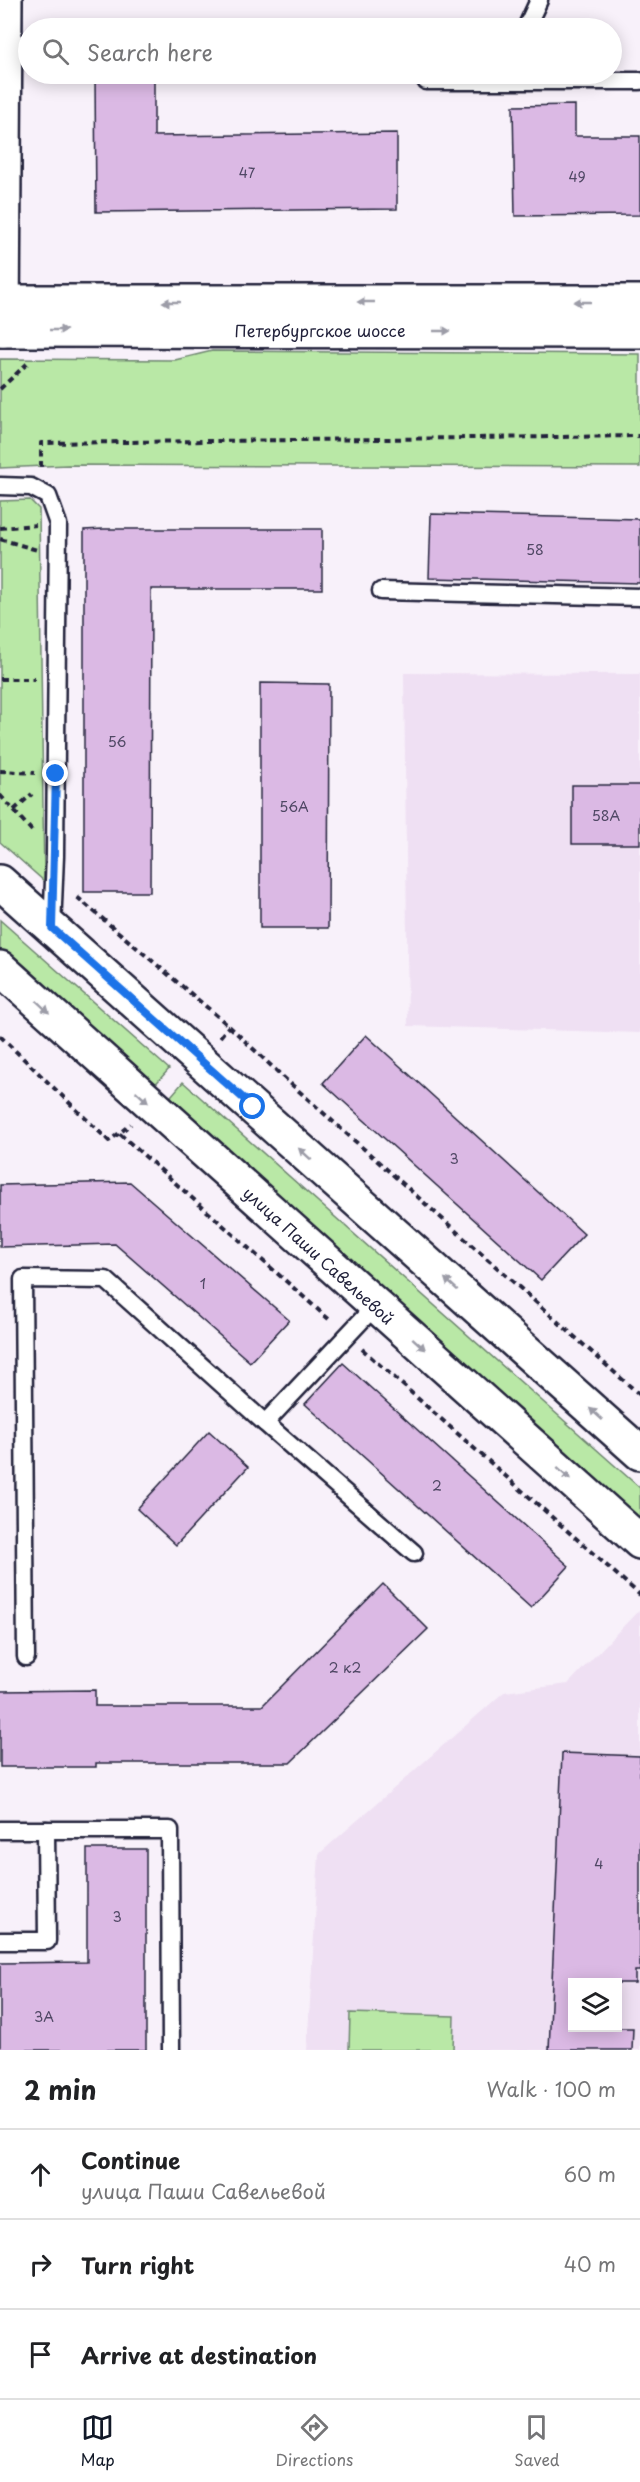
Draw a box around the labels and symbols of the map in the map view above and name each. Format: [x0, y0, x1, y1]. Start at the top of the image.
house number: 47 [239, 162, 256, 183]
house number: 49 [568, 166, 586, 187]
one-way arrow [161, 297, 180, 307]
one-way arrow [356, 297, 375, 307]
one-way arrow [572, 297, 591, 307]
street label: Петербургское шоссе [235, 318, 405, 342]
one-way arrow [49, 325, 68, 335]
one-way arrow [433, 326, 452, 336]
house number: 58 [526, 539, 544, 560]
house number: 56 [108, 731, 127, 752]
route end [42, 760, 68, 786]
house number: 56А [279, 796, 309, 817]
house number: 58А [592, 805, 621, 826]
one-way arrow [35, 1000, 50, 1013]
one-way arrow [134, 1090, 149, 1103]
route start [239, 1093, 265, 1119]
one-way arrow [298, 1147, 313, 1161]
house number: 3 [449, 1148, 459, 1169]
street label: улица Паши Савельевой [238, 1181, 400, 1329]
house number: 1 [200, 1273, 206, 1294]
one-way arrow [444, 1278, 459, 1291]
one-way arrow [411, 1337, 426, 1350]
one-way arrow [589, 1407, 604, 1421]
one-way arrow [557, 1467, 572, 1481]
house number: 2 [432, 1475, 442, 1496]
house number: 2 к2 [329, 1657, 361, 1678]
house number: 4 [594, 1853, 604, 1874]
house number: 3 [112, 1906, 122, 1927]
house number: 3А [34, 2006, 54, 2027]

